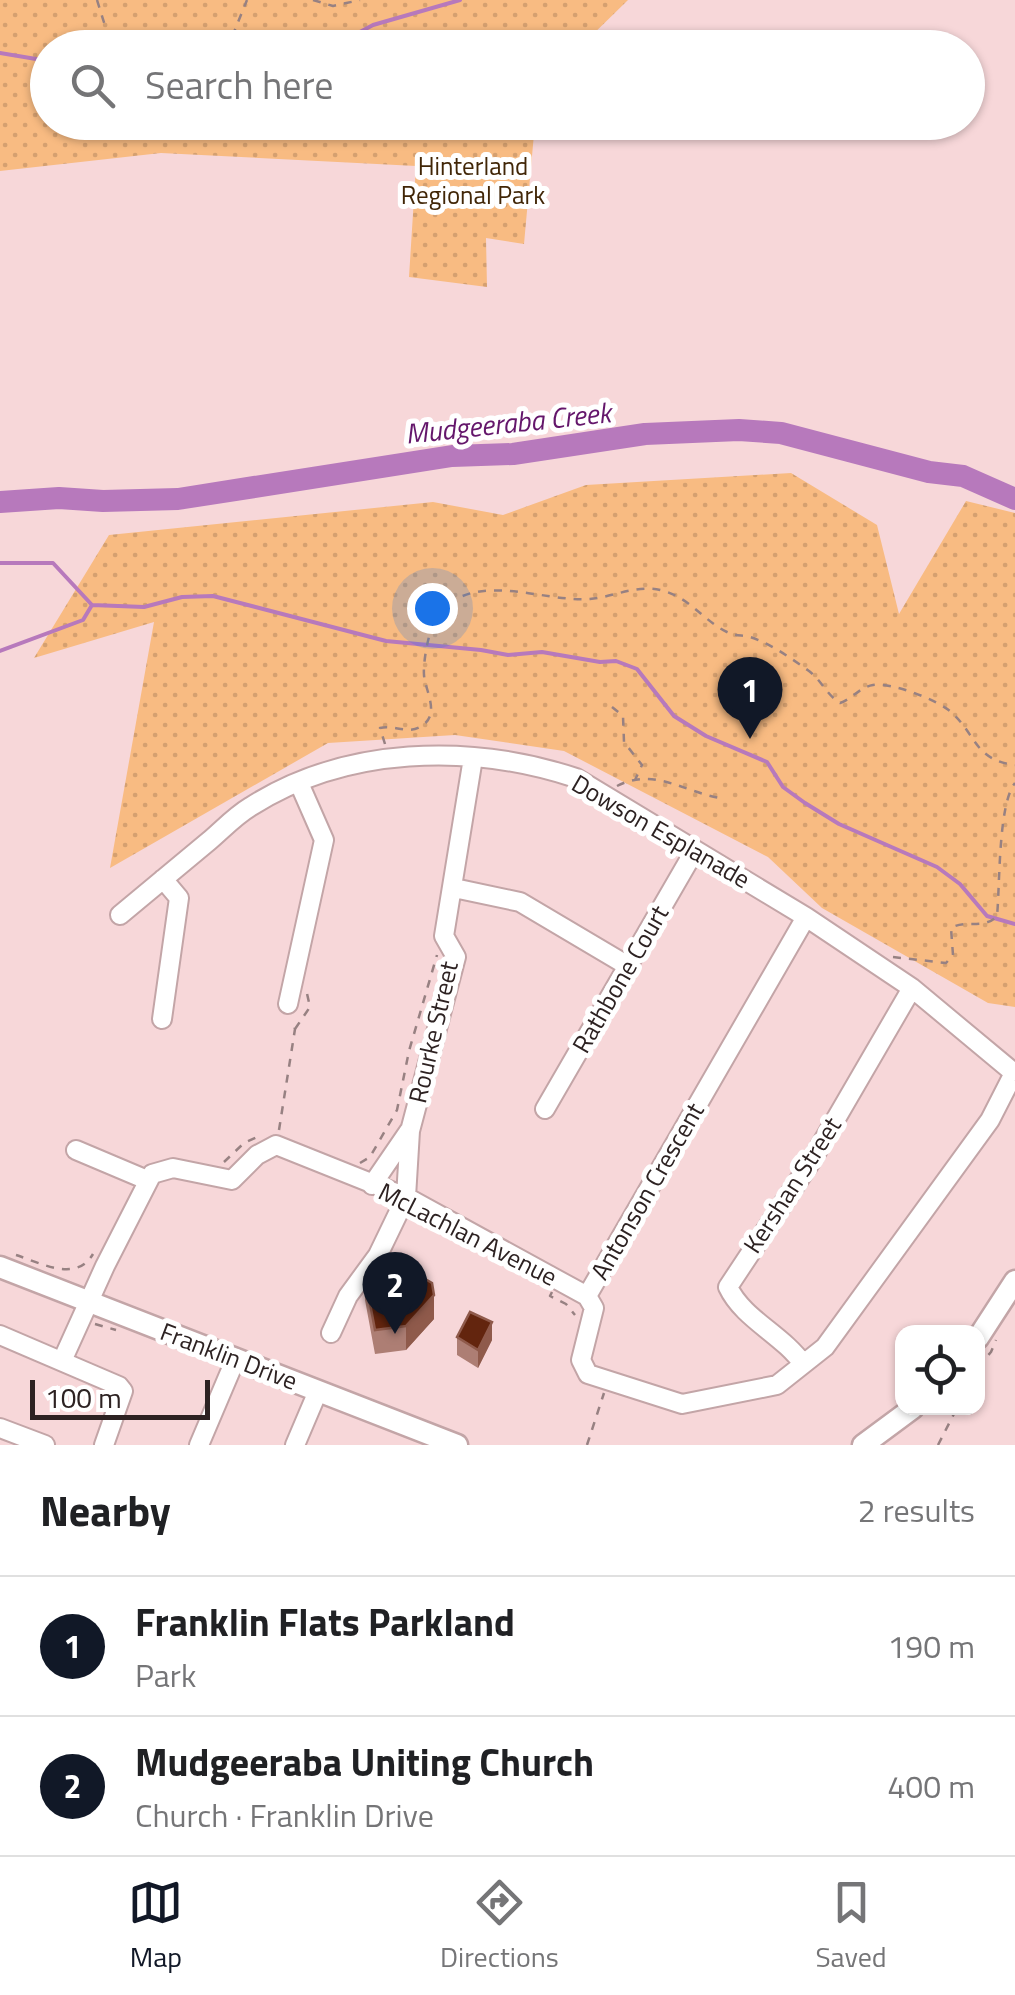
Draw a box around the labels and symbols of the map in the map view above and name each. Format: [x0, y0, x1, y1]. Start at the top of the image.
park label: Hinterland Regional Park [401, 147, 545, 214]
water label: Mudgeeraba Creek [403, 390, 616, 455]
your location [407, 583, 458, 634]
pin: 1 [718, 656, 782, 739]
street label: Dowson Esplanade [565, 764, 757, 898]
street label: Rathbone Court [562, 898, 678, 1060]
street label: Rourke Street [398, 957, 468, 1107]
street label: Antonson Crescent [581, 1095, 713, 1287]
street label: Kershan Street [734, 1109, 851, 1261]
street label: McLachlan Avenue [372, 1173, 564, 1295]
pin: 2 [362, 1252, 428, 1334]
street label: Franklin Drive [155, 1312, 303, 1400]
scale bar [30, 1375, 210, 1420]

